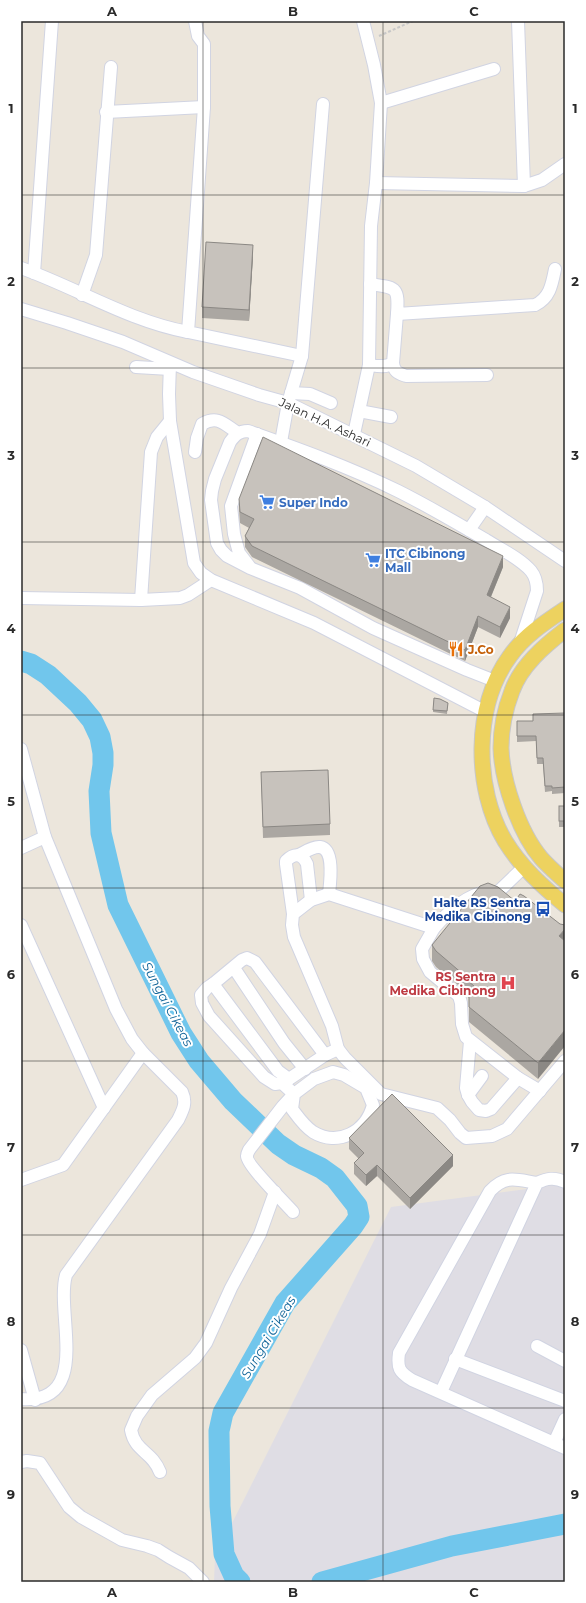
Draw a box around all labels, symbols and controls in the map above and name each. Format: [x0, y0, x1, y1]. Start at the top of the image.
text: A [106, 3, 118, 19]
text: B [288, 3, 298, 19]
text: C [469, 3, 479, 19]
text: 1 [8, 100, 14, 116]
text: 1 [572, 100, 578, 116]
text: 2 [7, 273, 15, 289]
text: 2 [571, 273, 579, 289]
street label: Jalan H.A. Ashari [276, 394, 373, 450]
text: 3 [6, 447, 15, 463]
text: 3 [570, 447, 579, 463]
supermarket icon: Super Indo [258, 493, 276, 511]
place label: Super Indo [279, 495, 348, 510]
place label: ITC Cibinong Mall [385, 546, 465, 575]
supermarket icon: ITC Cibinong Mall [364, 551, 382, 569]
text: 4 [7, 620, 16, 636]
text: 4 [571, 620, 580, 636]
restaurant icon: J.Co [447, 640, 465, 658]
place label: J.Co [467, 642, 494, 657]
text: 5 [7, 793, 15, 809]
text: 5 [571, 793, 579, 809]
place label: Halte RS Sentra Medika Cibinong [424, 895, 531, 924]
bus stop icon: Halte RS Sentra Medika Cibinong [534, 900, 552, 918]
water label: Sungai Cikeas [139, 959, 197, 1050]
text: 6 [7, 966, 16, 982]
text: 6 [571, 966, 580, 982]
place label: RS Sentra Medika Cibinong [389, 969, 496, 998]
hospital icon: RS Sentra Medika Cibinong [499, 974, 517, 992]
text: 7 [7, 1139, 15, 1155]
text: 7 [571, 1139, 579, 1155]
water label: Sungai Cikeas [237, 1292, 299, 1381]
text: 8 [7, 1313, 16, 1329]
text: 8 [571, 1313, 580, 1329]
text: 9 [7, 1486, 15, 1502]
text: 9 [571, 1486, 579, 1502]
text: A [106, 1584, 118, 1600]
text: B [288, 1584, 298, 1600]
text: C [469, 1584, 479, 1600]

